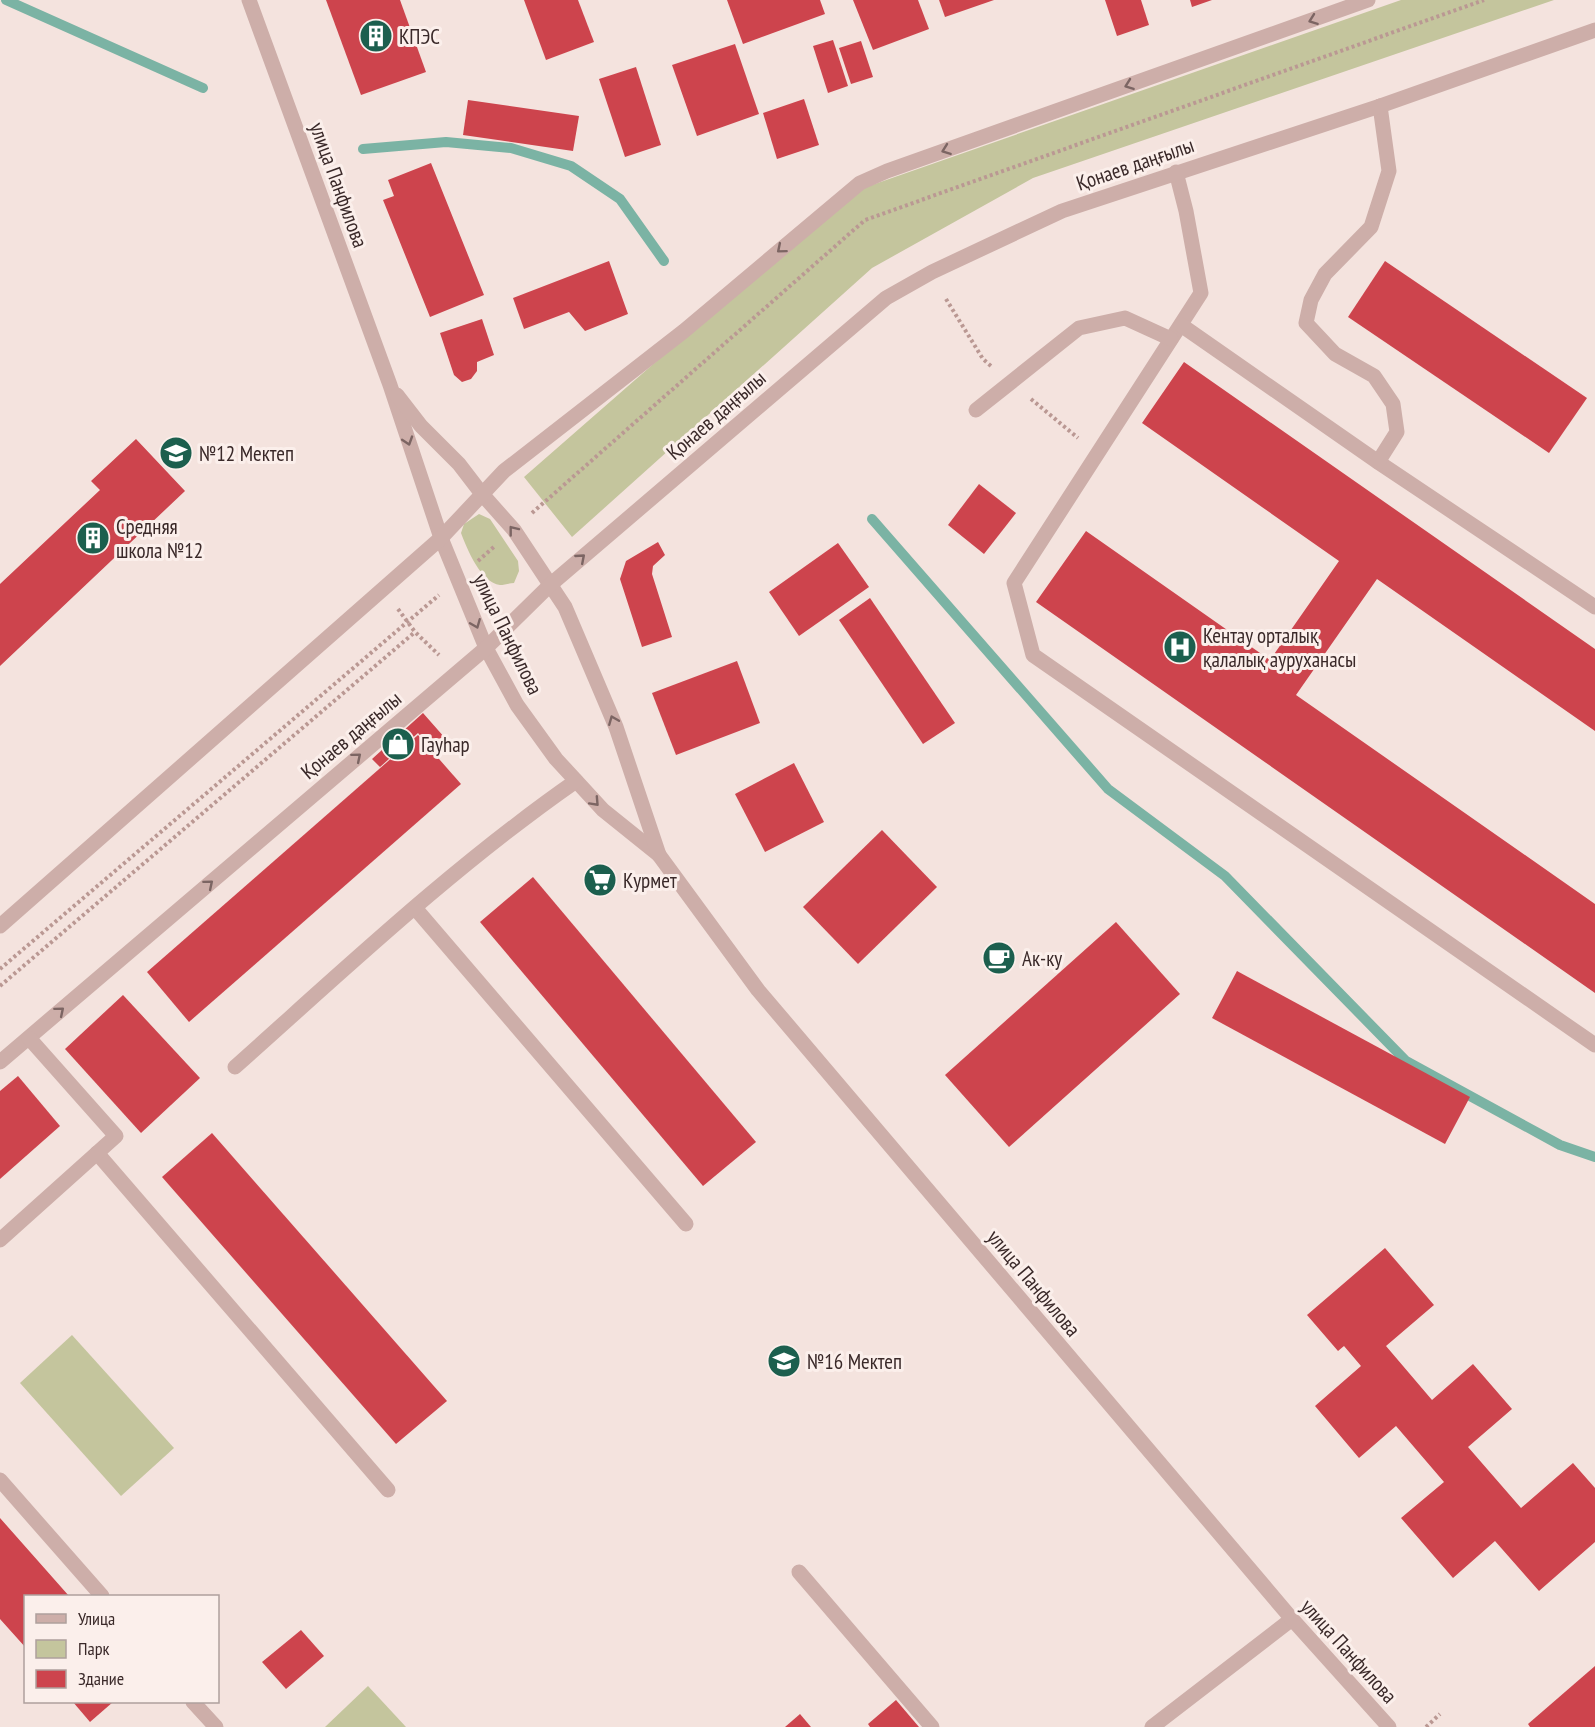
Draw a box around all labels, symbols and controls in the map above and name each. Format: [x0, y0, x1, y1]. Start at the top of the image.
one-way arrow [1308, 12, 1319, 25]
building icon: КПЭС [358, 18, 394, 54]
place label: КПЭС [399, 23, 440, 50]
one-way arrow [1125, 78, 1135, 91]
street label: улица Панфилова [304, 119, 374, 251]
street label: Қонаев даңғылы [1073, 131, 1197, 197]
one-way arrow [941, 143, 952, 156]
one-way arrow [777, 242, 788, 253]
street label: Қонаев даңғылы [661, 365, 771, 465]
school or university icon: №12 Мектеп [158, 435, 194, 471]
one-way arrow [401, 435, 414, 446]
place label: №12 Мектеп [199, 440, 294, 467]
place label: Средняя школа №12 [116, 513, 203, 564]
building icon: Средняя школа №12 [75, 520, 111, 556]
one-way arrow [510, 526, 521, 537]
one-way arrow [574, 555, 585, 566]
street label: улица Панфилова [467, 569, 549, 699]
one-way arrow [469, 617, 481, 628]
place label: Кентау орталық қалалық ауруханасы [1203, 622, 1356, 673]
hospital icon: Кентау орталық қалалық ауруханасы [1162, 629, 1198, 665]
street label: Қонаев даңғылы [295, 685, 407, 785]
one-way arrow [608, 716, 620, 727]
shop icon: Гауһар [380, 726, 416, 762]
place label: Гауһар [421, 731, 470, 758]
one-way arrow [350, 754, 361, 765]
one-way arrow [588, 796, 599, 806]
supermarket icon: Курмет [582, 862, 618, 898]
place label: Курмет [623, 867, 677, 894]
one-way arrow [202, 880, 213, 891]
cafe icon: Ак-ку [981, 940, 1017, 976]
place label: Ак-ку [1022, 945, 1062, 972]
one-way arrow [53, 1007, 64, 1018]
street label: улица Панфилова [981, 1224, 1087, 1342]
school or university icon: №16 Мектеп [766, 1343, 802, 1379]
place label: №16 Мектеп [807, 1348, 902, 1375]
street label: улица Панфилова [1295, 1593, 1403, 1709]
legend [24, 1595, 219, 1703]
text: Улица [78, 1607, 115, 1630]
text: Парк [78, 1637, 109, 1660]
text: Здание [78, 1667, 124, 1690]

